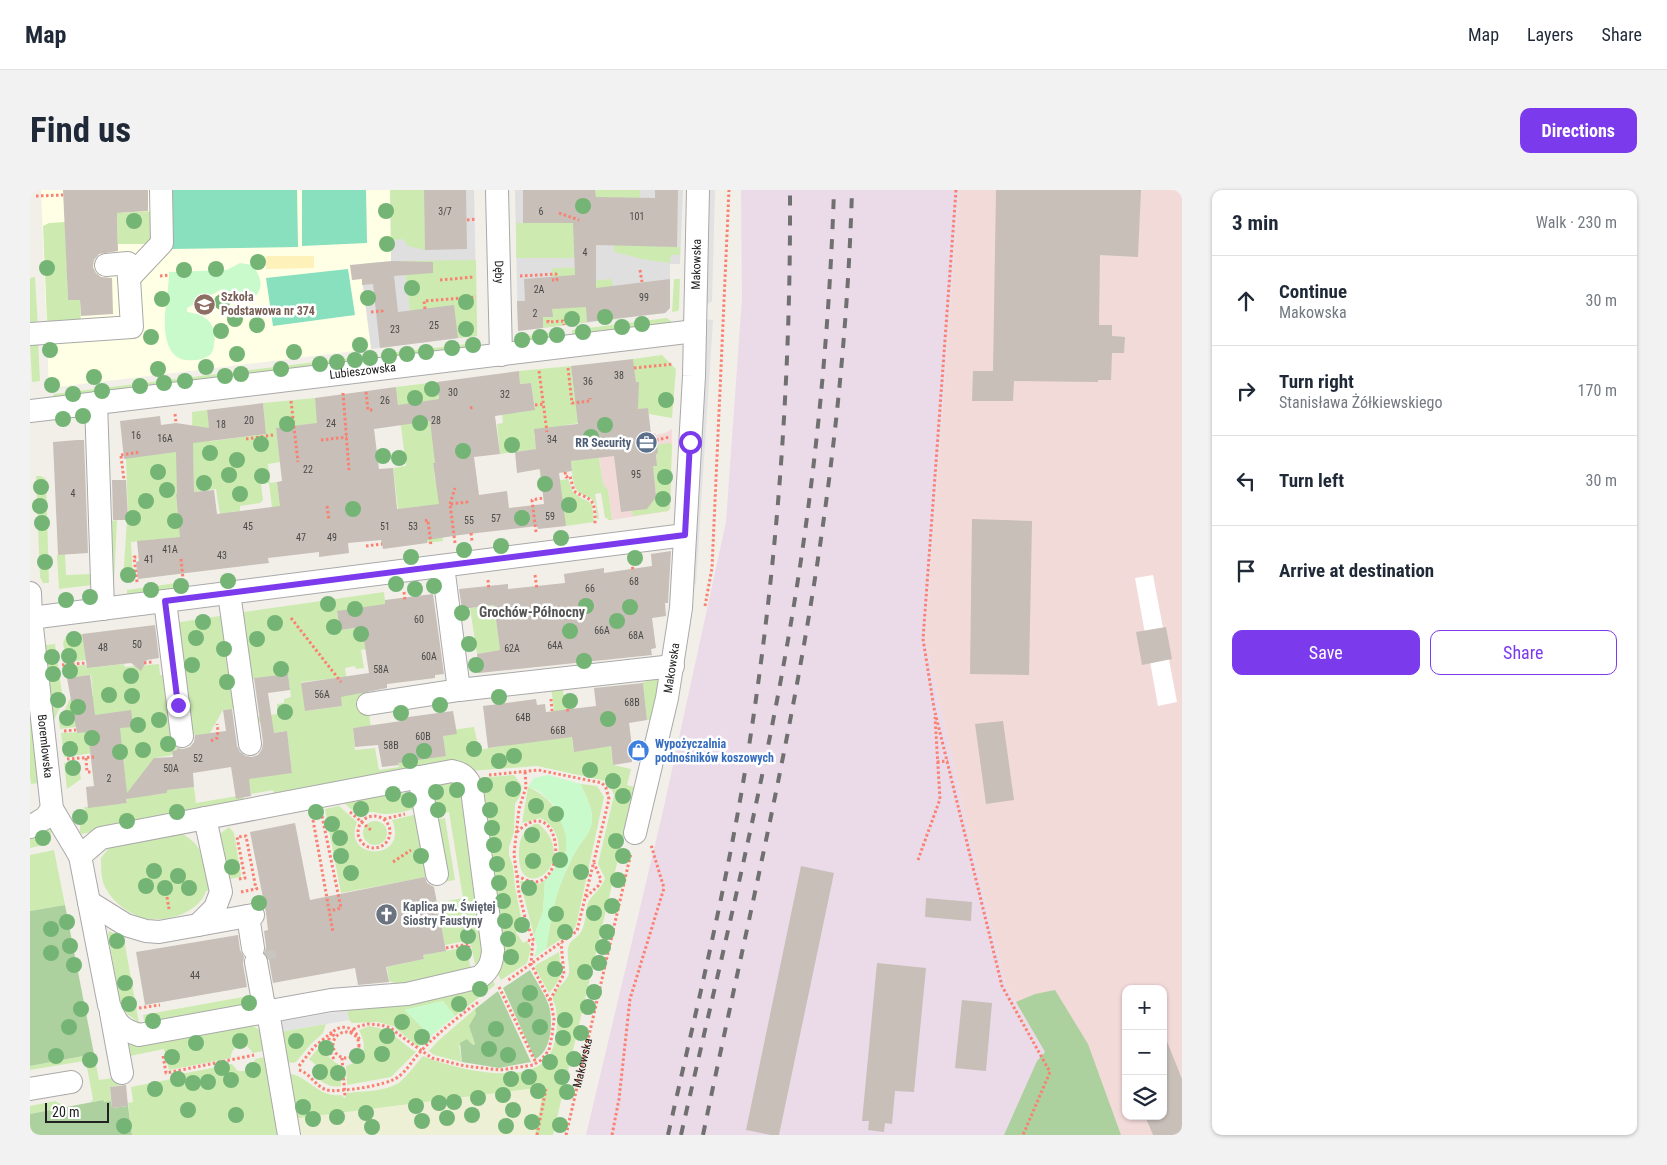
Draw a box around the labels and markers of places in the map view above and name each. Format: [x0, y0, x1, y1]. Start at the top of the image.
place label: Szkoła Podstawowa nr 374 [221, 290, 315, 318]
school or university icon: Szkoła Podstawowa nr 374 [193, 292, 217, 316]
office icon: RR Security [635, 431, 659, 455]
place label: RR Security [575, 436, 632, 450]
place label: Wypożyczalnia podnośników koszowych [655, 737, 774, 765]
shop icon: Wypożyczalnia podnośników koszowych [627, 739, 651, 763]
place label: Kaplica pw. Świętej Siostry Faustyny [403, 899, 496, 928]
church icon: Kaplica pw. Świętej Siostry Faustyny [375, 902, 399, 926]

